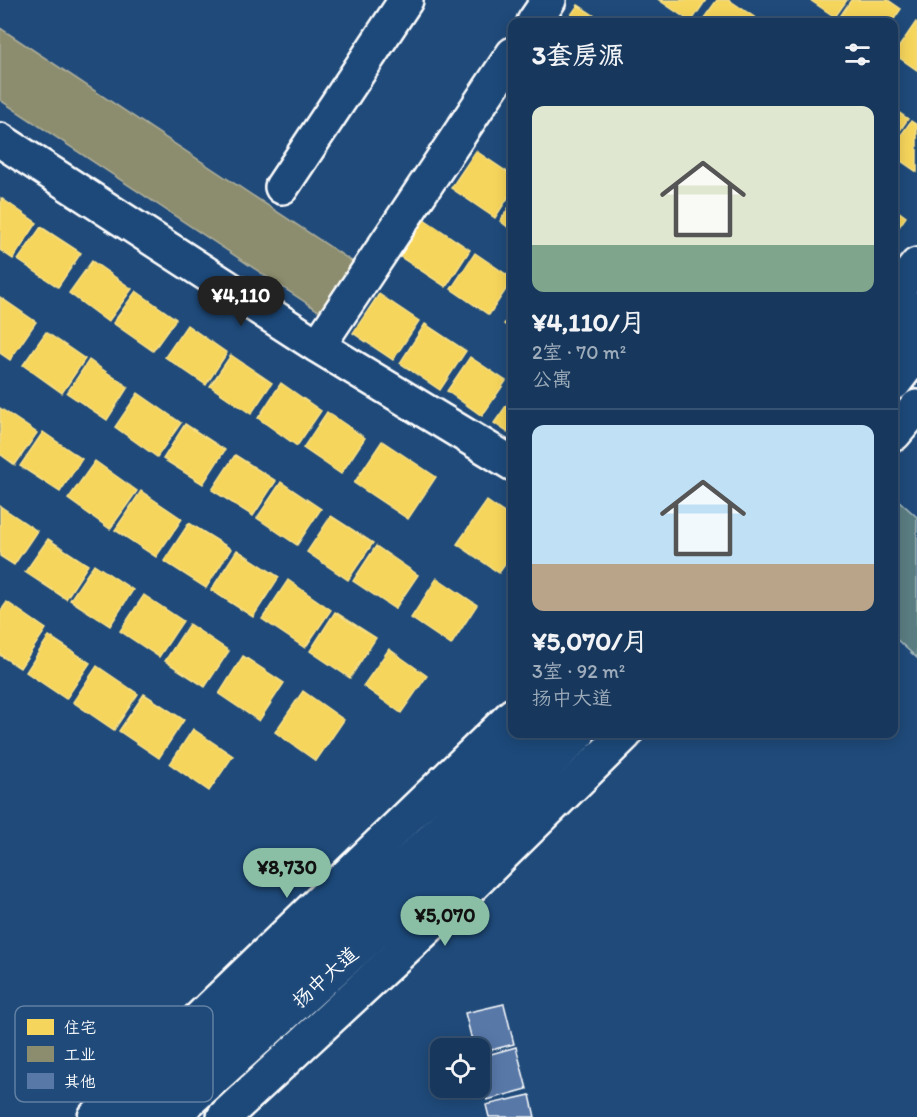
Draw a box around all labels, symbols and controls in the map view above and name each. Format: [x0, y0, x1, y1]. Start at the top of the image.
icon: filters [841, 38, 874, 71]
text: 3套房源 [532, 39, 624, 71]
icon: home [649, 145, 757, 253]
pin: ¥4,110 [192, 276, 290, 327]
text: ¥4,110 [212, 283, 270, 307]
text: ¥4,110/月 [532, 306, 645, 338]
text: 2室 · 70 m² [532, 340, 626, 364]
text: 公寓 [532, 367, 572, 391]
icon: home [649, 464, 757, 572]
text: ¥5,070/月 [532, 625, 648, 657]
text: 3室 · 92 m² [532, 659, 625, 683]
text: 扬中大道 [532, 686, 612, 710]
pin: ¥8,730 [238, 848, 336, 899]
text: ¥8,730 [257, 855, 317, 879]
pin: ¥5,070 [396, 896, 494, 947]
text: ¥5,070 [415, 903, 476, 927]
street label: 扬中大道 [287, 941, 363, 1013]
legend [15, 1006, 213, 1102]
text: 住宅 [64, 1018, 96, 1037]
map controls [430, 1038, 490, 1098]
button: locate [430, 1038, 490, 1098]
text: 工业 [64, 1045, 96, 1064]
text: 其他 [64, 1072, 96, 1091]

